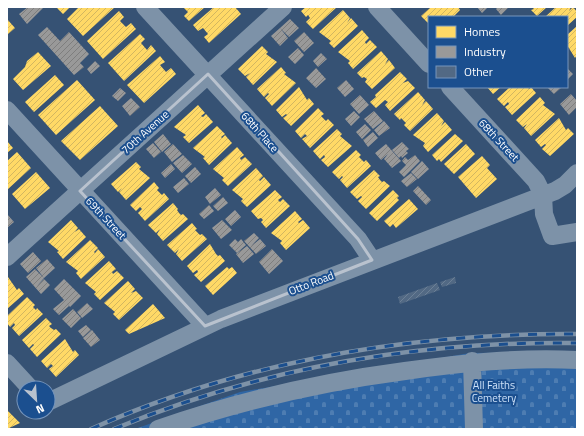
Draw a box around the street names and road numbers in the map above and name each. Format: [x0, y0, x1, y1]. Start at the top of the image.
street label: 70th Avenue [118, 106, 173, 158]
street label: 68th Place [238, 108, 283, 156]
street label: 68th Street [475, 115, 523, 165]
street label: 69th Street [82, 193, 130, 243]
street label: Otto Road [286, 267, 336, 299]

